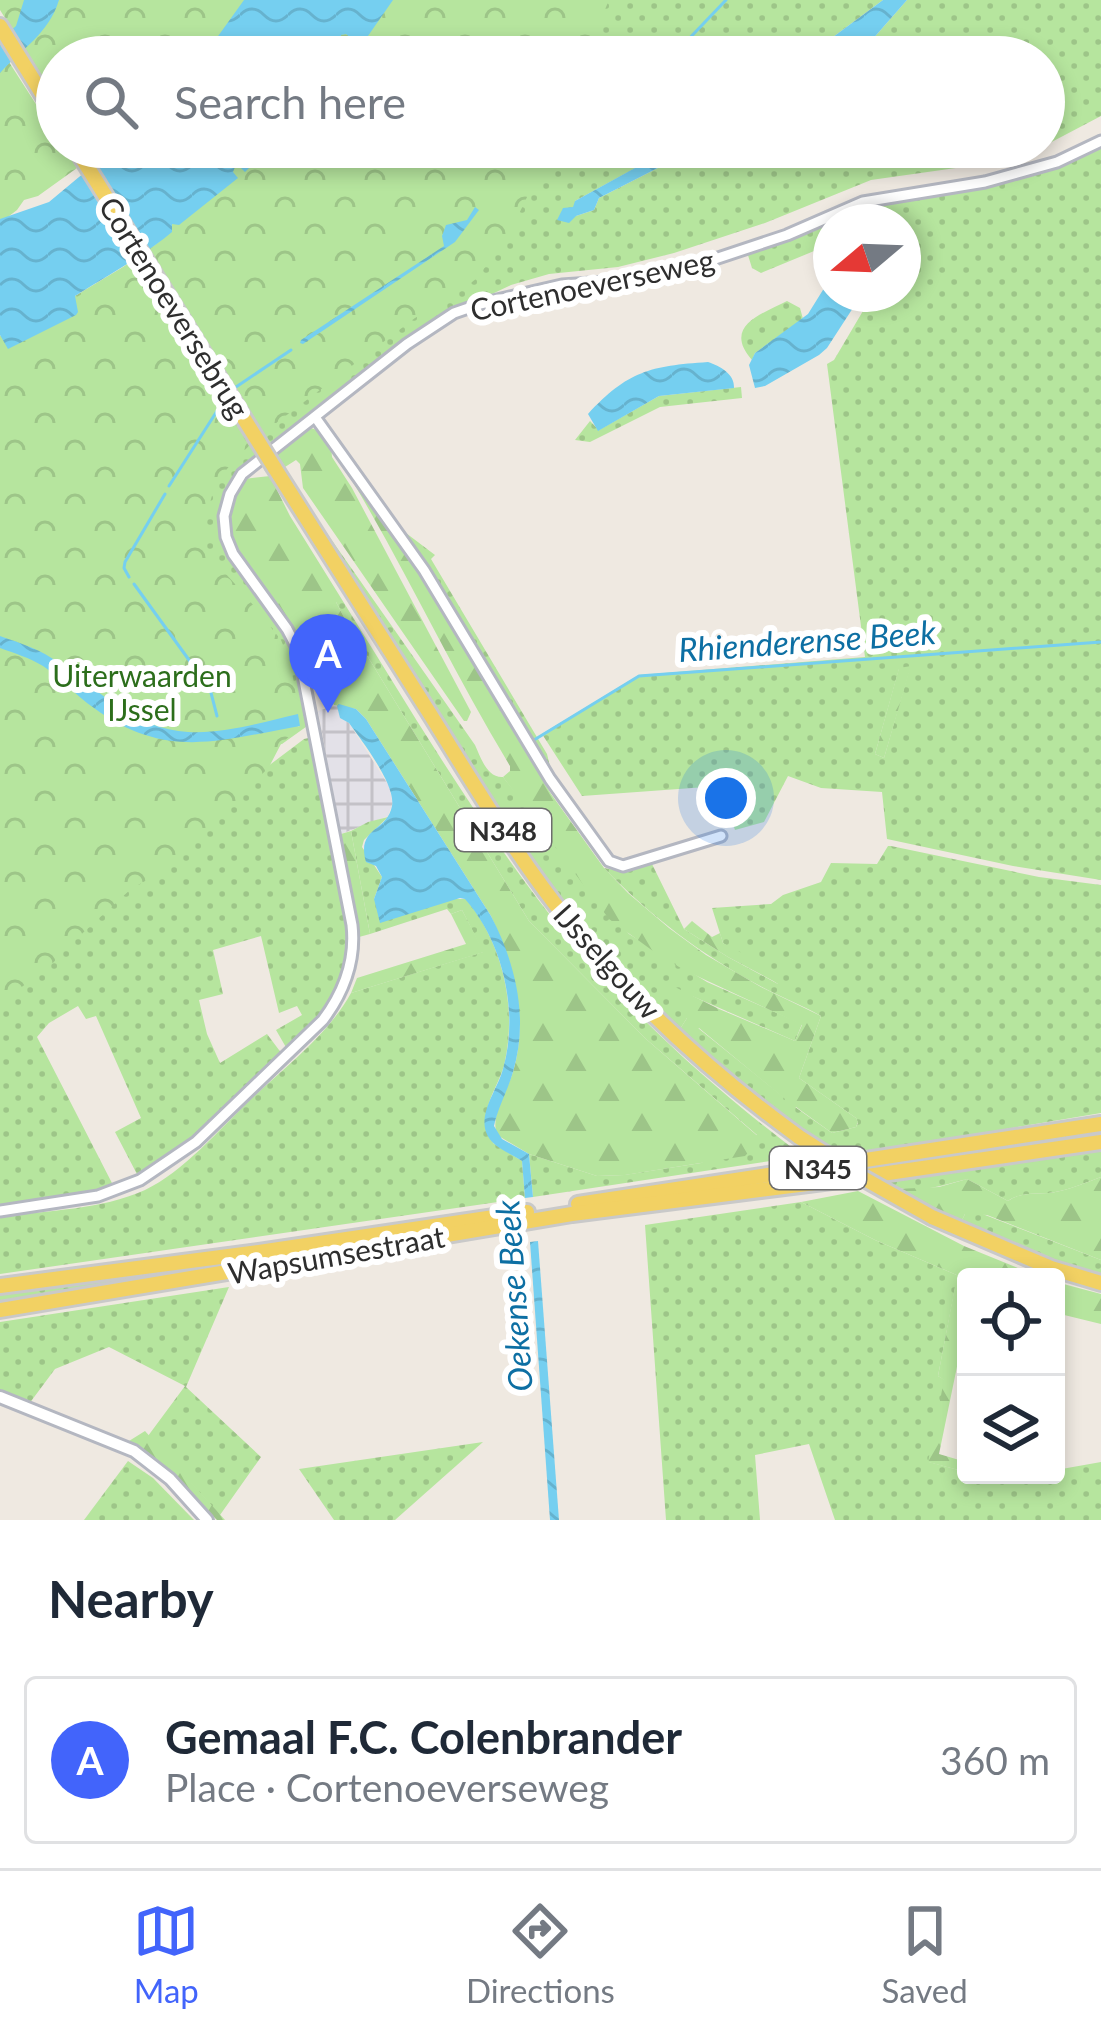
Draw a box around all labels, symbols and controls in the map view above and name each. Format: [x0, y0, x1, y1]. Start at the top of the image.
search box [36, 36, 1065, 168]
icon: search [78, 69, 144, 135]
text: Search here [174, 75, 406, 129]
street label: Cortenoeversebrug [92, 190, 258, 424]
north arrow [813, 204, 921, 312]
street label: Cortenoeverseweg [467, 241, 717, 327]
water label: Rhienderense Beek [677, 611, 937, 669]
pin: A [289, 614, 367, 713]
park label: Uiterwaarden IJssel [52, 657, 232, 727]
your location [696, 768, 756, 828]
road number: N348 [455, 809, 551, 851]
street label: IJsselgouw [547, 896, 669, 1026]
road number: N345 [770, 1147, 866, 1189]
water label: Oekense Beek [486, 1199, 540, 1393]
street label: Wapsumsestraat [225, 1217, 447, 1291]
map controls [957, 1268, 1065, 1484]
button: locate [957, 1268, 1065, 1376]
button: layers [957, 1376, 1065, 1484]
text: Nearby [48, 1568, 214, 1629]
text: Gemaal F.C. Colenbrander [165, 1710, 682, 1764]
text: A [76, 1737, 104, 1783]
text: 360 m [940, 1737, 1050, 1783]
text: Place · Cortenoeverseweg [165, 1764, 609, 1810]
tab: Map [133, 1898, 199, 2010]
tab: Directions [466, 1898, 615, 2010]
tab: Saved [881, 1898, 968, 2010]

